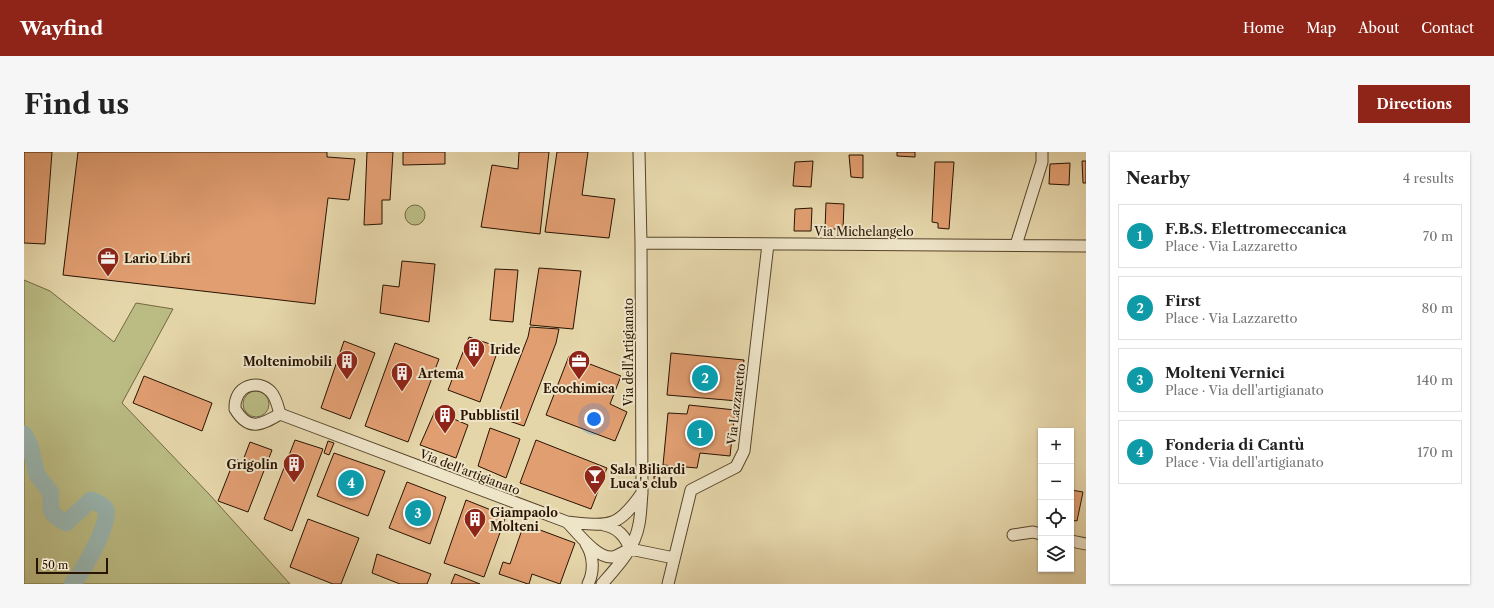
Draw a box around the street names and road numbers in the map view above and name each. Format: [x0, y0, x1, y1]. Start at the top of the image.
street label: Via Michelangelo [813, 224, 914, 239]
street label: Via dell'Artigianato [621, 298, 636, 407]
street label: Via Lazzaretto [723, 362, 748, 447]
street label: Via dell'artigianato [417, 446, 522, 498]

